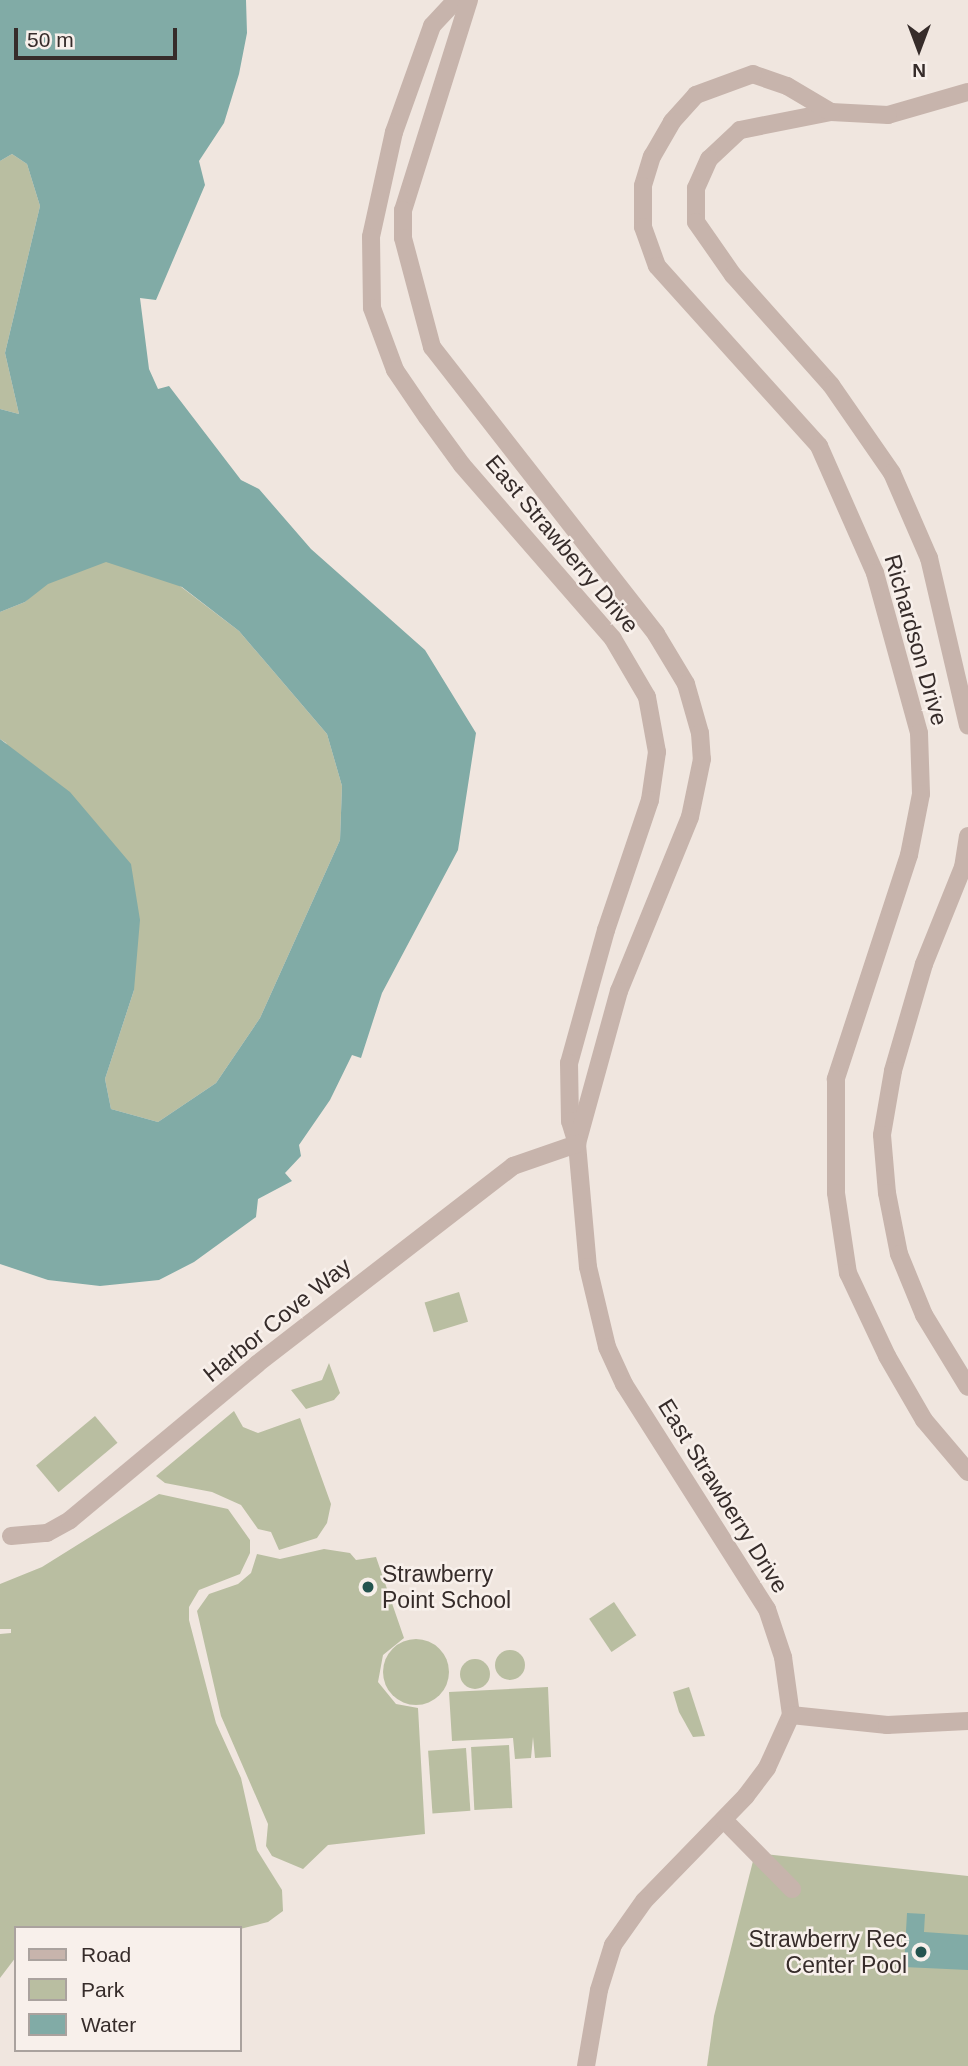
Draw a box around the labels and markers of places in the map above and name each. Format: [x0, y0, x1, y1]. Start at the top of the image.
place label: Strawberry Point School [382, 1560, 511, 1614]
marker: Strawberry Point School [360, 1579, 376, 1595]
place label: Strawberry Rec Center Pool [749, 1925, 907, 1979]
marker: Strawberry Rec Center Pool [913, 1944, 929, 1960]

